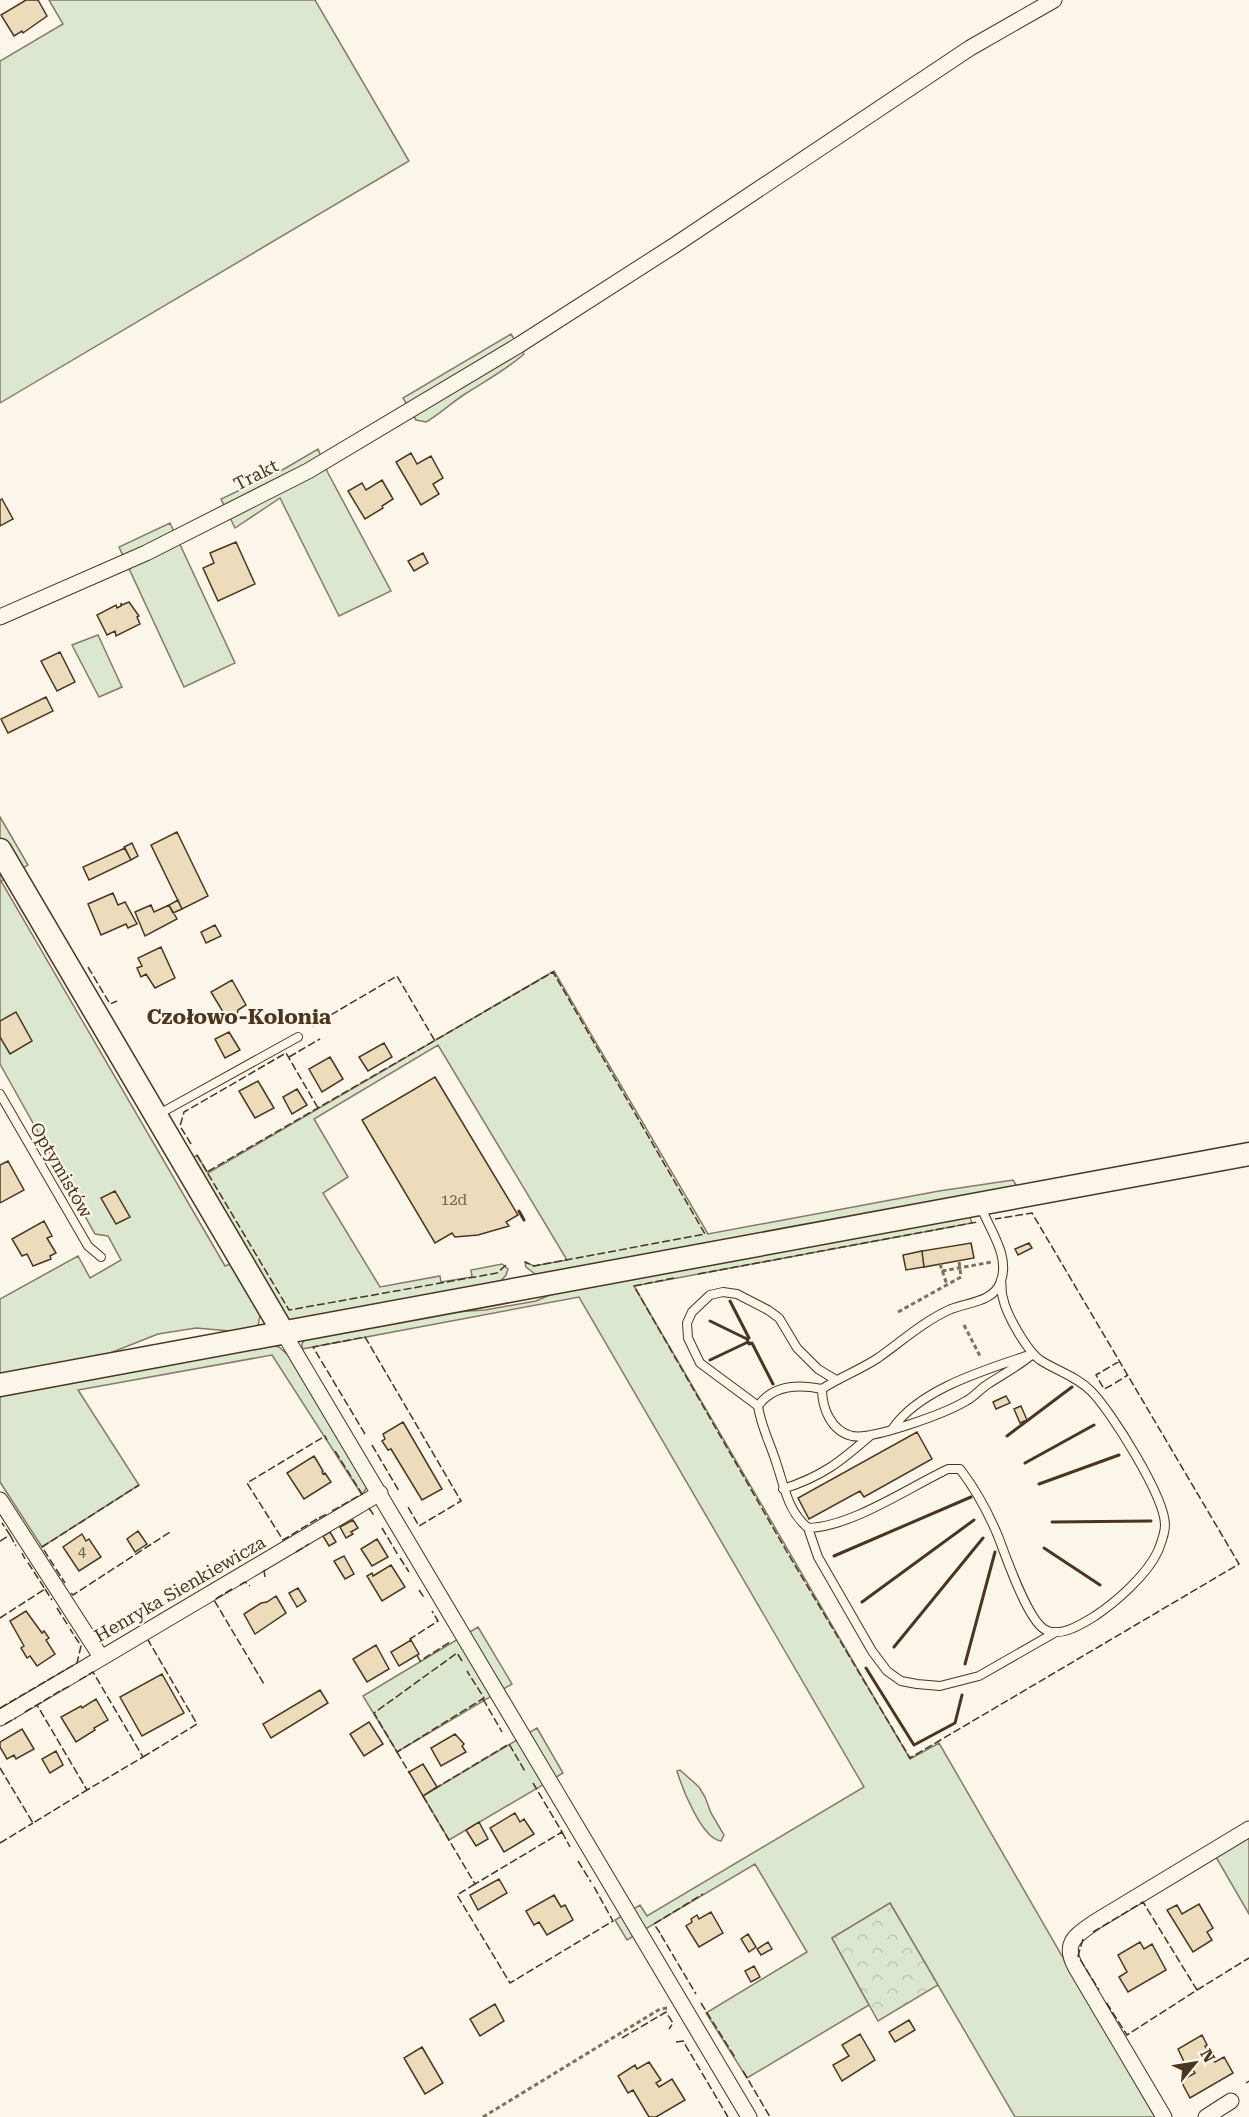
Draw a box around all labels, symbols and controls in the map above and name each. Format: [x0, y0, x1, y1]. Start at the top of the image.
street label: Trakt [230, 454, 282, 495]
district label: Czołowo-Kolonia [147, 1005, 332, 1029]
street label: Optymistów [26, 1118, 97, 1221]
house number: 12d [441, 1191, 468, 1209]
street label: Henryka Sienkiewicza [91, 1531, 269, 1646]
house number: 4 [78, 1543, 87, 1561]
north arrow [1165, 2033, 1225, 2093]
text: N [1196, 2046, 1219, 2066]

